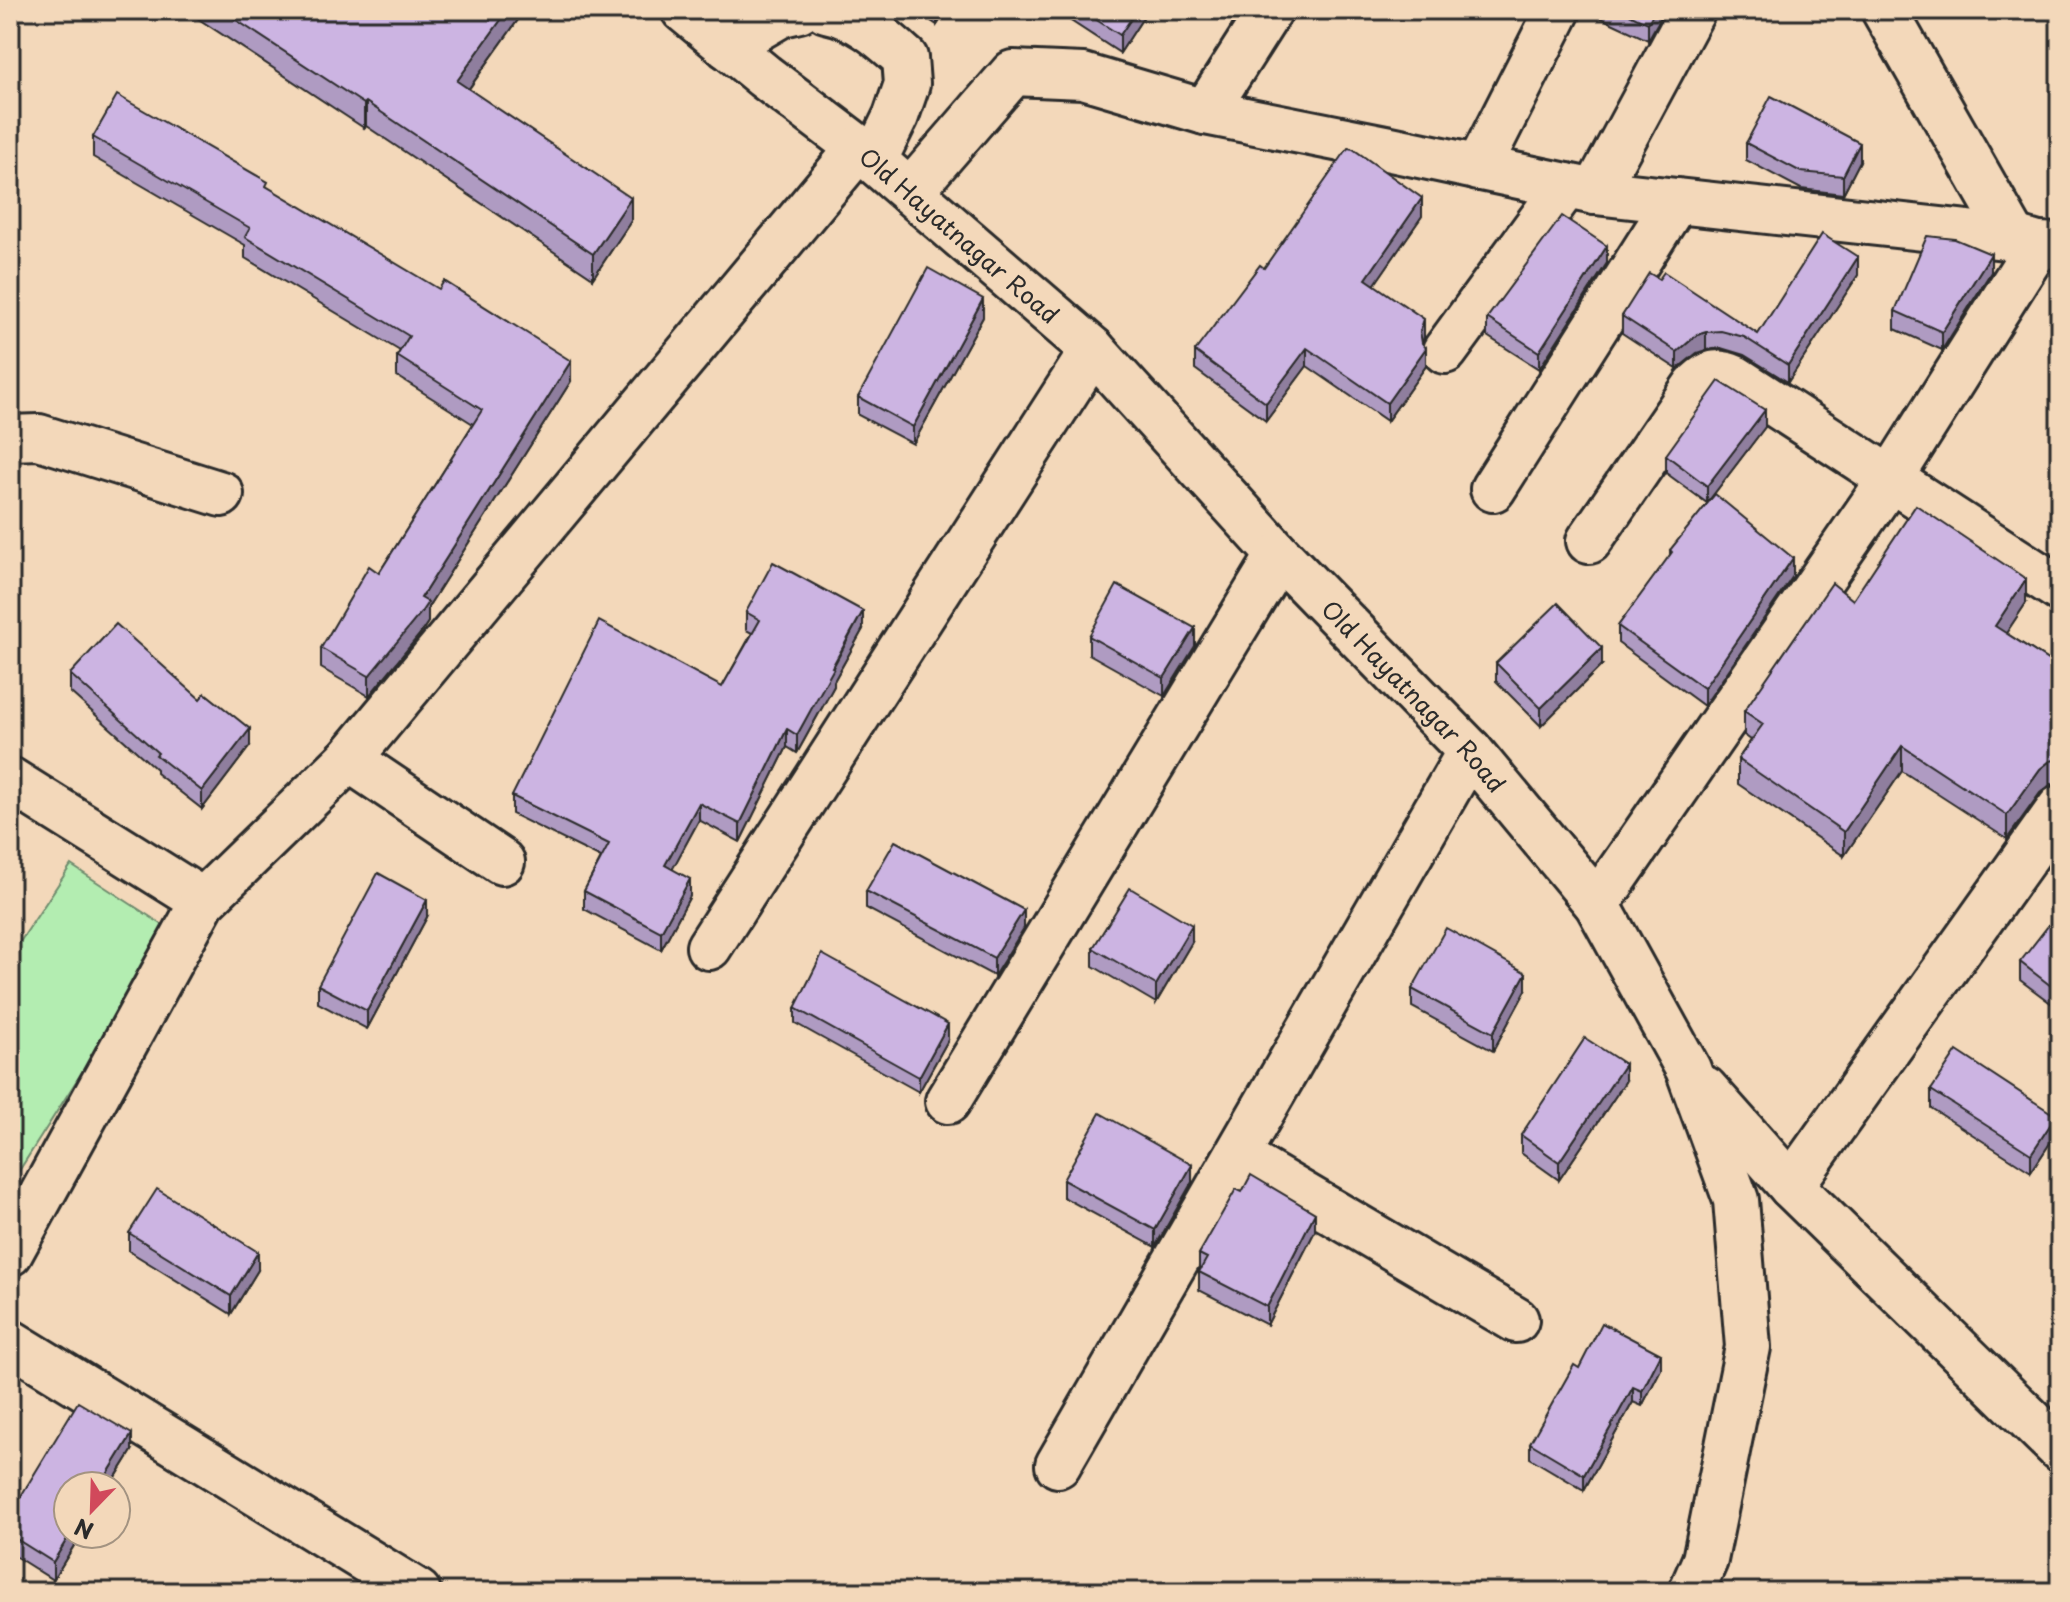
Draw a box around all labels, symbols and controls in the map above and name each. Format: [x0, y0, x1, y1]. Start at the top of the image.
street label: Old Hayatnagar Road [852, 138, 1068, 332]
street label: Old Hayatnagar Road [1314, 591, 1515, 800]
north arrow [52, 1470, 132, 1550]
text: N [69, 1511, 98, 1548]

